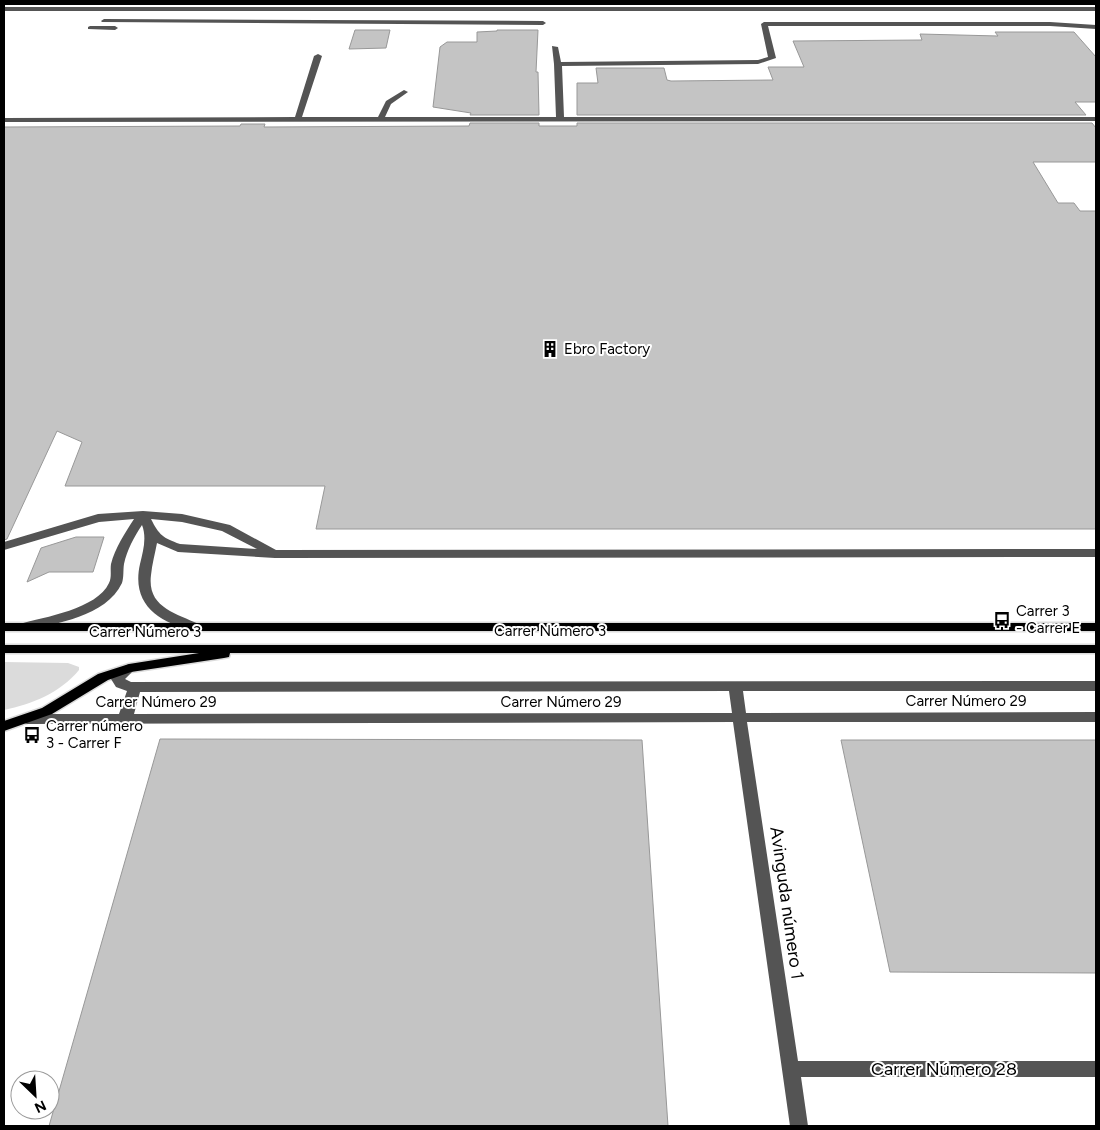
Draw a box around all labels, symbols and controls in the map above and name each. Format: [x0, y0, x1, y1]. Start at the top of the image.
building icon: Ebro Factory [540, 339, 560, 359]
place label: Ebro Factory [564, 340, 650, 358]
place label: Carrer 3 - Carrer E [1016, 602, 1080, 637]
bus stop icon: Carrer 3 - Carrer E [992, 610, 1012, 630]
street label: Carrer Número 3 [494, 622, 606, 640]
street label: Carrer Número 3 [89, 623, 201, 641]
street label: Carrer Número 29 [906, 692, 1026, 710]
street label: Carrer Número 29 [96, 693, 216, 711]
street label: Carrer Número 29 [501, 693, 621, 711]
place label: Carrer número 3 - Carrer F [46, 717, 143, 752]
bus stop icon: Carrer número 3 - Carrer F [22, 725, 42, 745]
street label: Avinguda número 1 [765, 825, 809, 981]
street label: Carrer Número 28 [871, 1058, 1017, 1080]
north arrow [10, 1070, 60, 1120]
text: N [32, 1096, 49, 1116]

